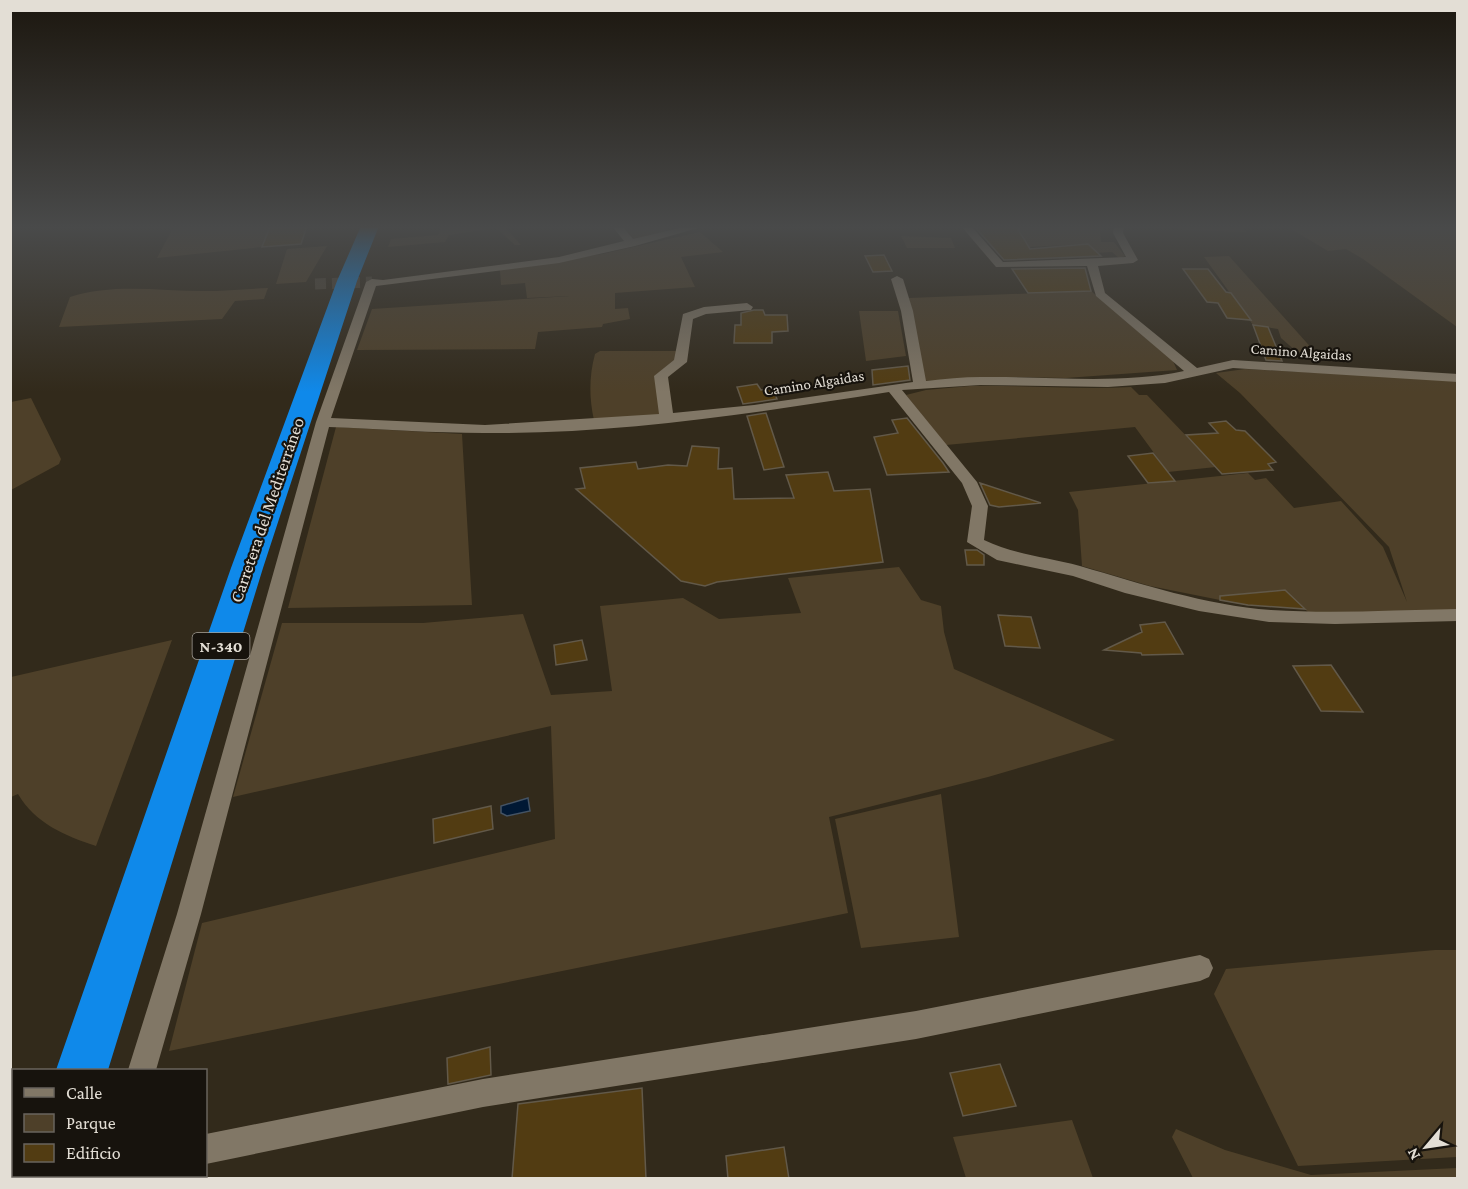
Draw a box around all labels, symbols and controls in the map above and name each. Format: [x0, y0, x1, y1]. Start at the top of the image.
street label: Camino Algaidas [1250, 340, 1352, 365]
street label: Camino Algaidas [763, 367, 866, 400]
street label: Carretera del Mediterráneo [226, 415, 308, 605]
road number: N-340 [192, 633, 250, 659]
legend [12, 1069, 207, 1177]
text: Calle [66, 1083, 102, 1103]
text: Parque [66, 1113, 116, 1133]
north arrow [1396, 1117, 1456, 1177]
text: Edificio [66, 1143, 121, 1163]
text: N [1403, 1145, 1423, 1163]

